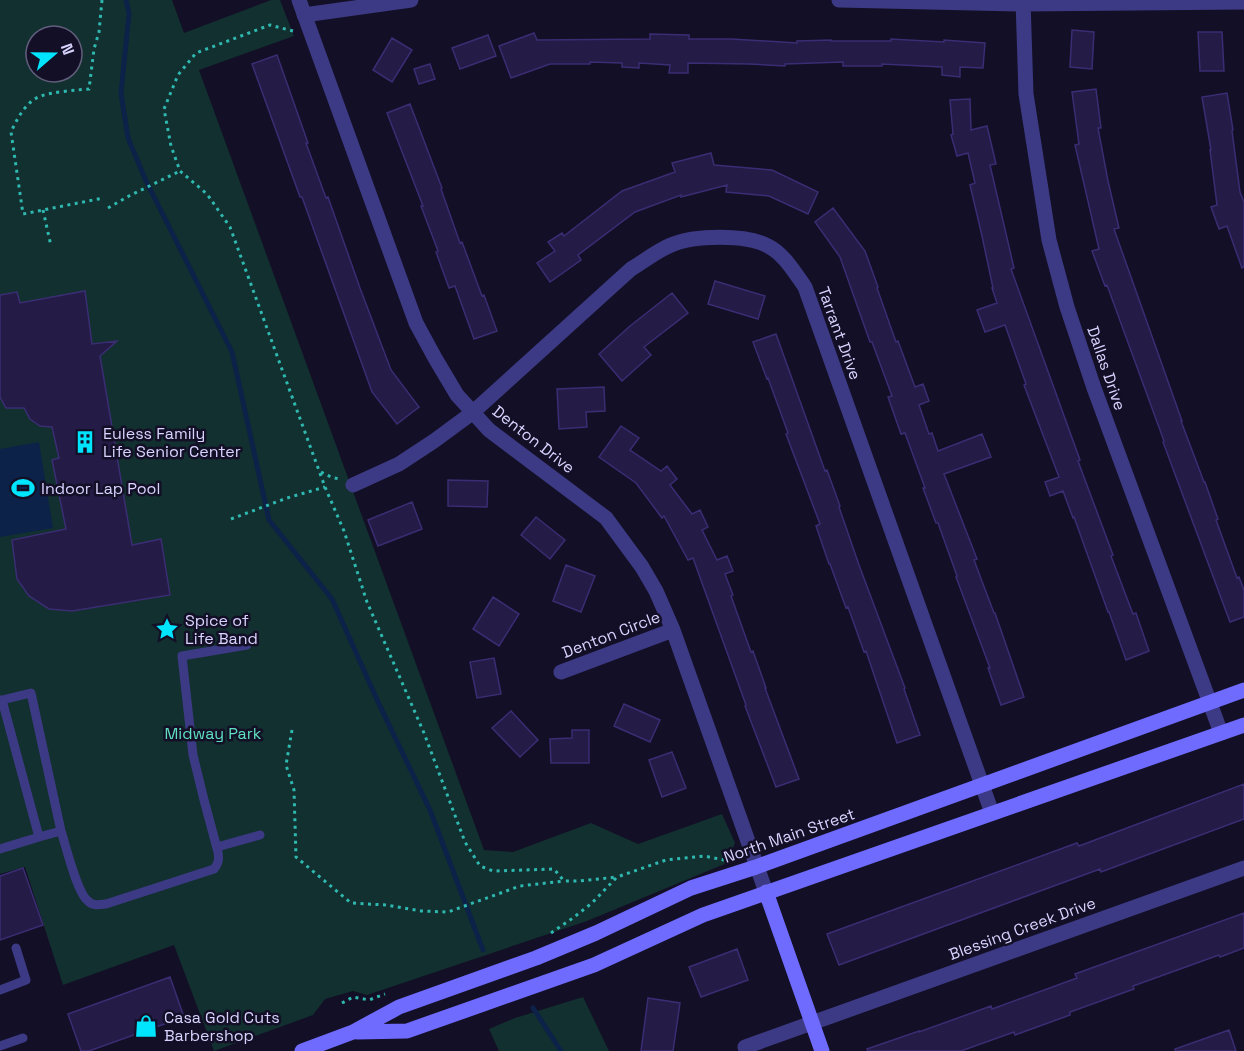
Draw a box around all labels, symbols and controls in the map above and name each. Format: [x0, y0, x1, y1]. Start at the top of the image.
north arrow [24, 24, 84, 84]
text: N [56, 40, 79, 58]
street label: Tarrant Drive [813, 284, 866, 383]
street label: Dallas Drive [1082, 323, 1131, 413]
street label: Denton Drive [488, 401, 579, 478]
place label: Euless Family Life Senior Center [103, 423, 241, 462]
building icon: Euless Family Life Senior Center [72, 429, 98, 455]
sports icon: Indoor Lap Pool [10, 475, 36, 501]
place label: Indoor Lap Pool [41, 478, 160, 499]
street label: Denton Circle [559, 606, 663, 663]
place label: Spice of Life Band [185, 610, 258, 649]
place icon: Spice of Life Band [154, 616, 180, 642]
park label: Midway Park [165, 723, 262, 744]
street label: North Main Street [721, 803, 858, 868]
street label: Blessing Creek Drive [946, 892, 1099, 965]
place label: Casa Gold Cuts Barbershop [164, 1007, 280, 1046]
shop icon: Casa Gold Cuts Barbershop [133, 1013, 159, 1039]

